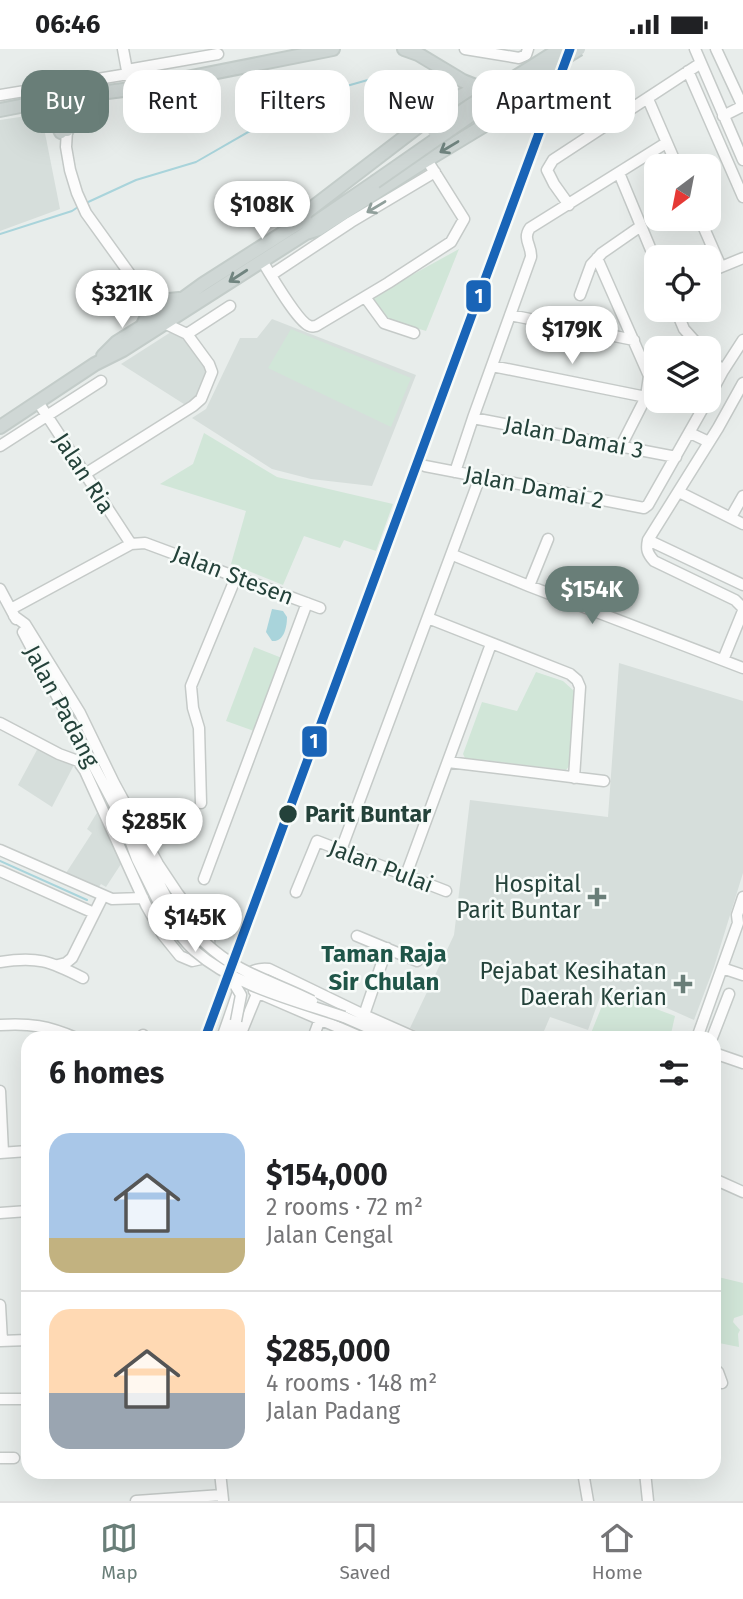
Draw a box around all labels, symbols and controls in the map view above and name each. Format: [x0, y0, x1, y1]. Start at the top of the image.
text: 06:46 [35, 9, 100, 40]
chip: Buy [21, 70, 109, 133]
chip: Rent [123, 70, 221, 133]
chip: Filters [235, 70, 350, 133]
chip: New [364, 70, 458, 133]
chip: Apartment [472, 70, 635, 133]
one-way arrow [440, 140, 460, 154]
north arrow [644, 154, 721, 231]
map controls [644, 154, 721, 413]
pin: $108K [213, 181, 311, 241]
text: $108K [230, 190, 294, 218]
one-way arrow [367, 200, 387, 214]
button: locate [644, 245, 721, 322]
one-way arrow [229, 269, 248, 283]
pin: $321K [73, 271, 171, 330]
text: $321K [92, 279, 152, 307]
line badge: 1 [465, 279, 492, 313]
text: 1 [475, 285, 483, 308]
pin: $179K [523, 307, 621, 366]
text: $179K [542, 315, 602, 343]
button: layers [644, 336, 721, 413]
street label: Jalan Damai 3 [502, 410, 646, 464]
street label: Jalan Ria [47, 427, 121, 519]
street label: Jalan Damai 2 [462, 460, 606, 514]
street label: Jalan Stesen [168, 539, 298, 611]
pin: $154K [543, 567, 641, 626]
text: $154K [561, 575, 623, 603]
street label: Jalan Padang [18, 640, 106, 772]
line badge: 1 [301, 725, 328, 758]
text: 1 [310, 730, 318, 753]
pin: $285K [105, 799, 203, 858]
place label: Parit Buntar [305, 800, 432, 828]
marker: Parit Buntar [277, 803, 299, 825]
text: $285K [122, 807, 186, 835]
street label: Jalan Pulai [325, 833, 437, 899]
place label: Hospital Parit Buntar [456, 870, 581, 924]
marker: Hospital Parit Buntar [587, 887, 607, 907]
pin: $145K [146, 895, 244, 954]
text: $145K [164, 903, 226, 931]
district label: Taman Raja Sir Chulan [321, 940, 447, 996]
place label: Pejabat Kesihatan Daerah Kerian [479, 957, 667, 1011]
marker: Pejabat Kesihatan Daerah Kerian [673, 974, 693, 994]
icon: filters [655, 1054, 693, 1092]
text: 6 homes [49, 1055, 164, 1091]
text: $154,000 [266, 1157, 388, 1193]
icon: home [105, 1161, 189, 1245]
text: 2 rooms · 72 m² [266, 1193, 423, 1221]
text: Jalan Cengal [266, 1221, 393, 1249]
text: $285,000 [266, 1333, 391, 1369]
icon: home [105, 1337, 189, 1421]
text: 4 rooms · 148 m² [266, 1369, 437, 1397]
text: Jalan Padang [266, 1397, 400, 1425]
tab: Map [100, 1519, 138, 1584]
tab: Saved [339, 1519, 391, 1584]
tab: Home [592, 1519, 642, 1584]

